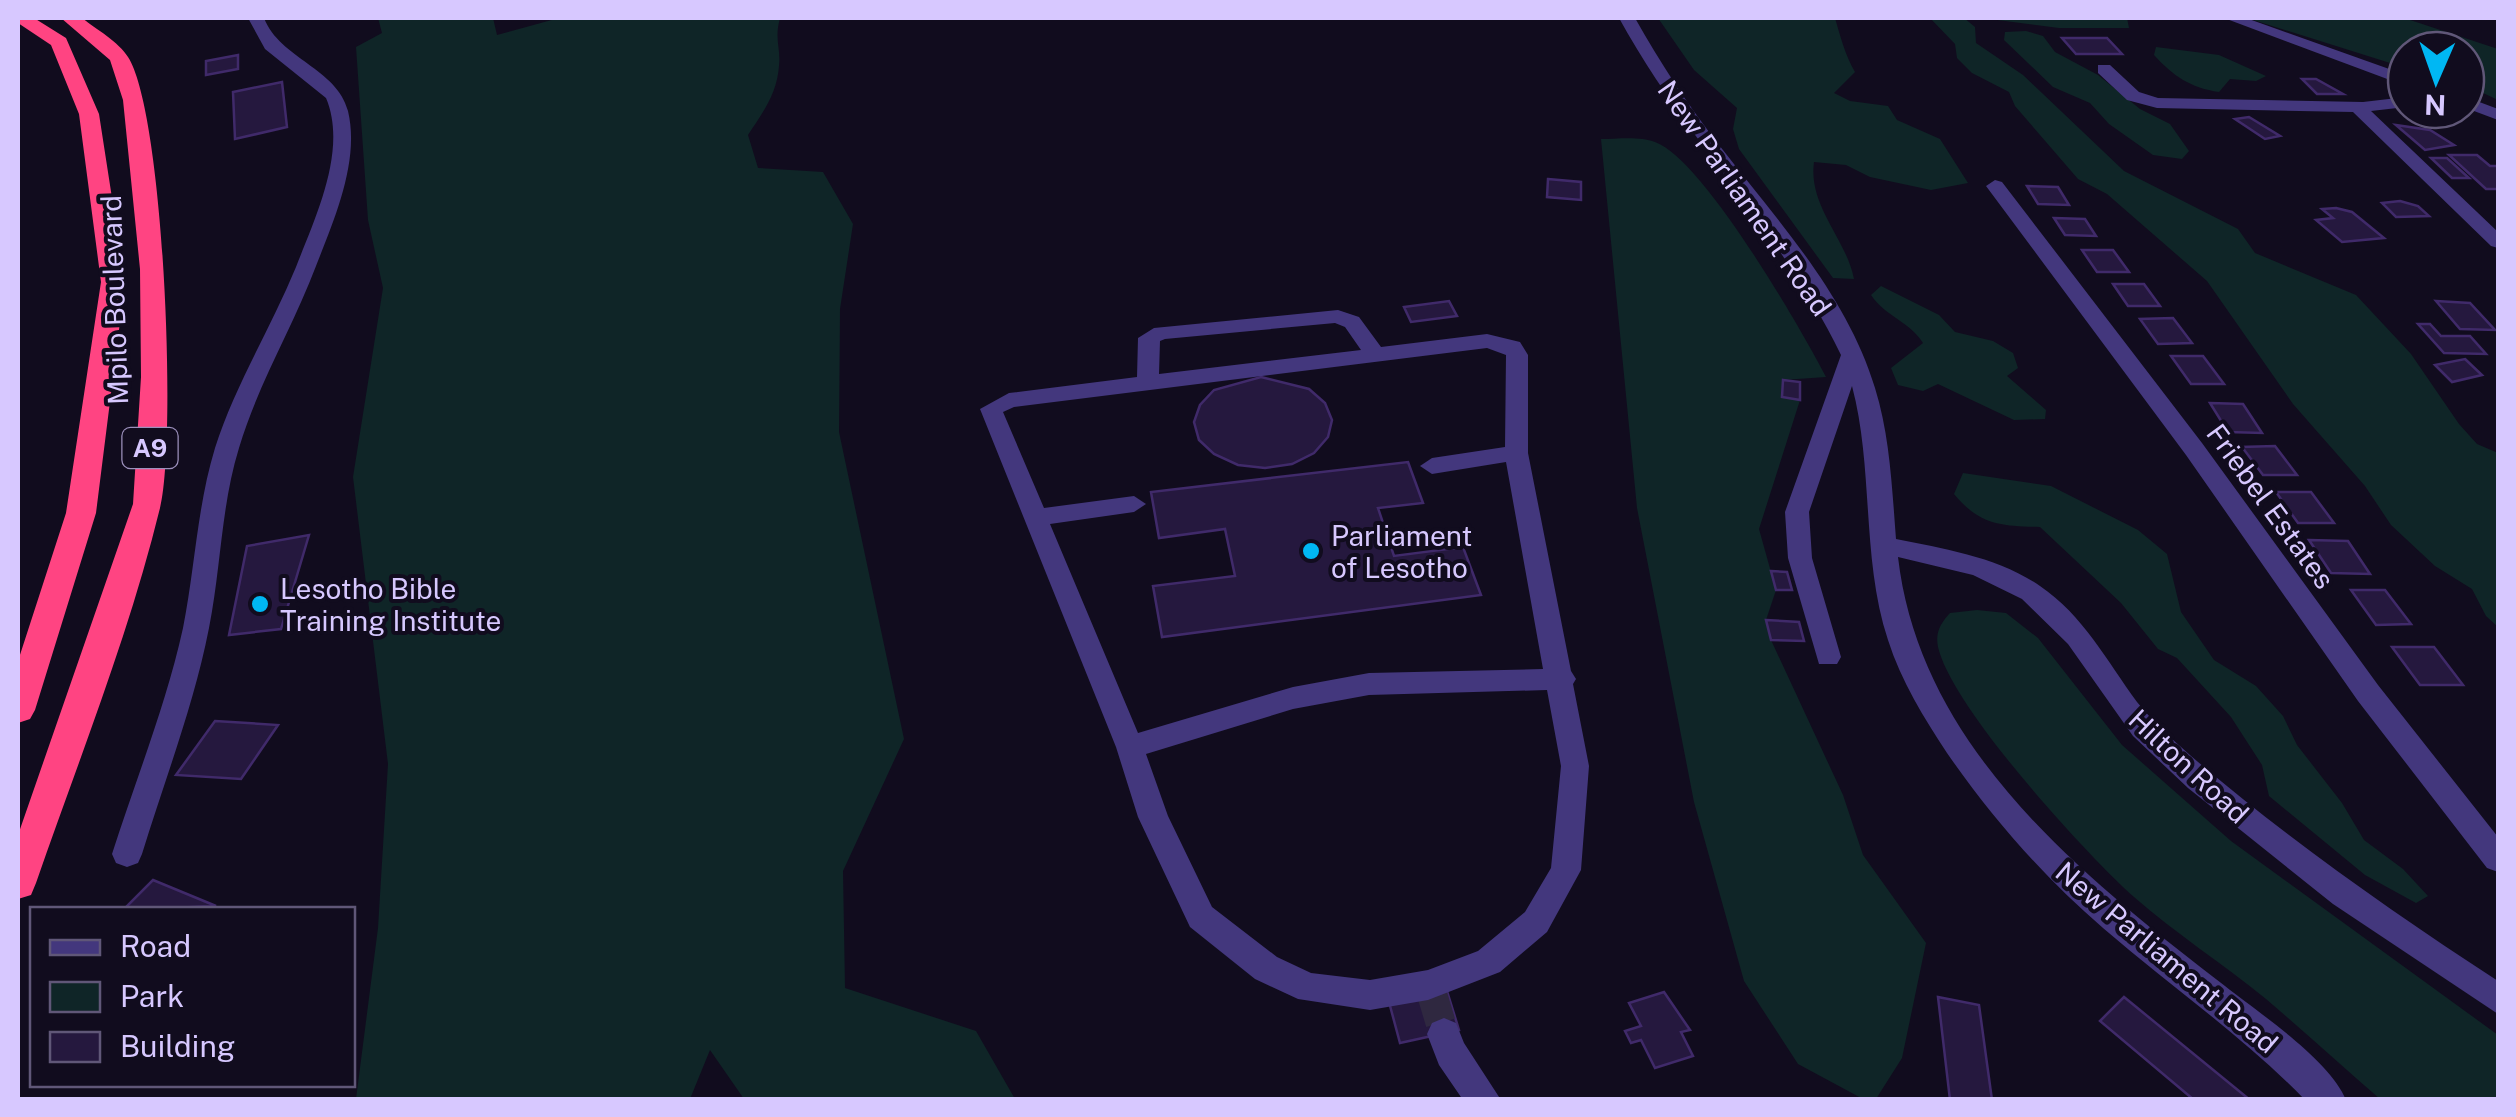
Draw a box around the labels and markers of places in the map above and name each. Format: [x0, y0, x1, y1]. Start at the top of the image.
place label: Parliament of Lesotho [1331, 519, 1472, 584]
marker: Parliament of Lesotho [1300, 540, 1322, 562]
place label: Lesotho Bible Training Institute [280, 572, 501, 637]
marker: Lesotho Bible Training Institute [249, 593, 271, 615]

